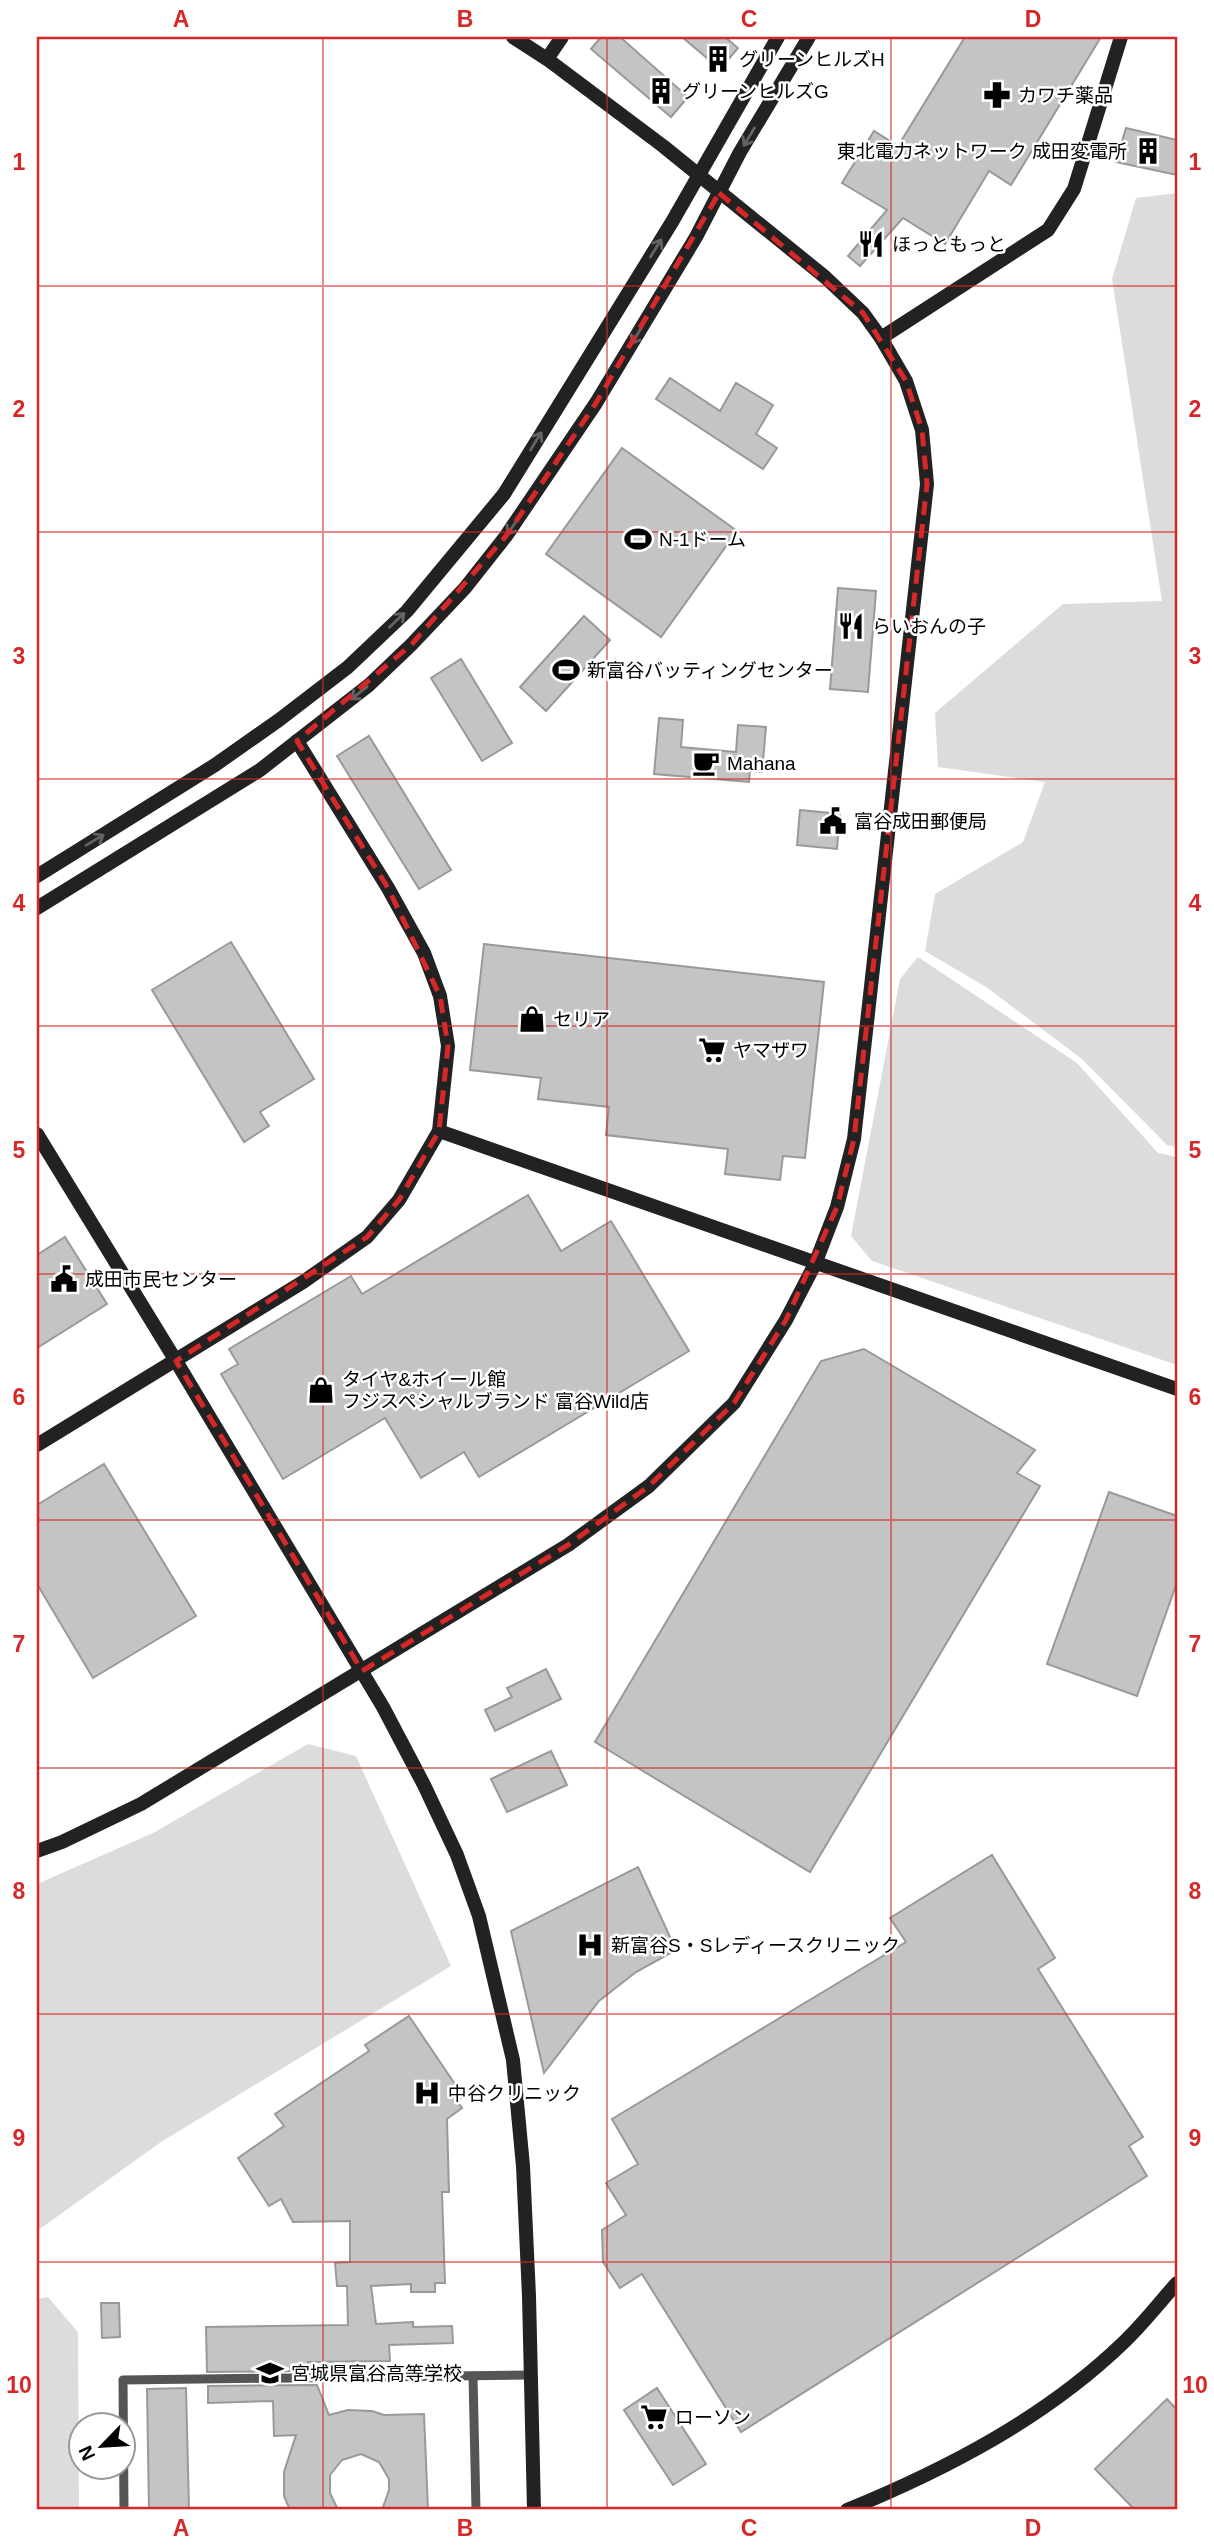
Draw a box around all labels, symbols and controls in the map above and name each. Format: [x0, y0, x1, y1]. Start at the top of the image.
text: A [173, 6, 189, 32]
text: B [457, 6, 473, 32]
text: C [741, 6, 757, 32]
text: D [1025, 6, 1041, 32]
building icon: グリーンヒルズH [703, 44, 733, 74]
place label: グリーンヒルズH [739, 49, 885, 70]
building icon: グリーンヒルズG [646, 76, 676, 106]
pharmacy icon: カワチ薬品 [982, 80, 1012, 110]
place label: グリーンヒルズG [682, 81, 829, 102]
place label: カワチ薬品 [1018, 85, 1113, 106]
one-way arrow [742, 127, 756, 147]
building icon: 東北電力ネットワーク 成田変電所 [1133, 136, 1163, 166]
place label: 東北電力ネットワーク 成田変電所 [837, 141, 1127, 162]
text: 1 [13, 149, 26, 175]
text: 1 [1189, 149, 1202, 175]
restaurant icon: ほっともっと [856, 229, 886, 259]
place label: ほっともっと [892, 234, 1006, 255]
one-way arrow [649, 238, 663, 258]
one-way arrow [630, 325, 644, 345]
text: 2 [13, 396, 25, 422]
text: 2 [1189, 396, 1201, 422]
one-way arrow [530, 432, 544, 452]
one-way arrow [506, 516, 520, 535]
sports icon: N-1ドーム [623, 524, 653, 554]
place label: N-1ドーム [659, 529, 746, 550]
restaurant icon: らいおんの子 [836, 611, 866, 641]
one-way arrow [388, 612, 405, 629]
place label: らいおんの子 [872, 616, 986, 637]
text: 3 [13, 643, 25, 669]
text: 3 [1189, 643, 1201, 669]
sports icon: 新富谷バッティングセンター [551, 655, 581, 685]
place label: 新富谷バッティングセンター [587, 660, 833, 681]
one-way arrow [350, 685, 369, 700]
cafe icon: Mahana [691, 748, 721, 778]
place label: Mahana [727, 753, 796, 774]
public building icon: 富谷成田郵便局 [818, 806, 848, 836]
place label: 富谷成田郵便局 [854, 811, 987, 832]
one-way arrow [85, 833, 105, 847]
text: 4 [13, 890, 26, 916]
text: 4 [1189, 890, 1202, 916]
shop icon: セリア [517, 1004, 547, 1034]
place label: セリア [553, 1009, 610, 1030]
supermarket icon: ヤマザワ [697, 1035, 727, 1065]
place label: ヤマザワ [733, 1040, 809, 1061]
text: 5 [13, 1137, 26, 1163]
text: 5 [1189, 1137, 1202, 1163]
public building icon: 成田市民センター [49, 1264, 79, 1294]
place label: 成田市民センター [85, 1269, 237, 1290]
place label: タイヤ&ホイール館 フジスペシャルブランド 富谷Wild店 [342, 1369, 649, 1412]
shop icon: タイヤ&ホイール館 フジスペシャルブランド 富谷Wild店 [306, 1375, 336, 1405]
text: 6 [13, 1384, 25, 1410]
text: 6 [1189, 1384, 1201, 1410]
text: 7 [13, 1631, 25, 1657]
text: 7 [1189, 1631, 1201, 1657]
text: 8 [13, 1878, 26, 1904]
text: 8 [1189, 1878, 1202, 1904]
hospital icon: 新富谷S・Sレディースクリニック [575, 1930, 605, 1960]
place label: 新富谷S・Sレディースクリニック [611, 1935, 900, 1956]
hospital icon: 中谷クリニック [412, 2078, 442, 2108]
place label: 中谷クリニック [448, 2083, 581, 2104]
text: 9 [13, 2125, 25, 2151]
text: 9 [1189, 2125, 1201, 2151]
school or university icon: 宮城県富谷高等学校 [255, 2358, 285, 2388]
place label: 宮城県富谷高等学校 [291, 2363, 462, 2384]
text: 10 [6, 2372, 32, 2398]
text: 10 [1182, 2372, 1208, 2398]
supermarket icon: ローソン [639, 2402, 669, 2432]
place label: ローソン [675, 2407, 751, 2428]
north arrow [66, 2410, 136, 2480]
text: N [75, 2442, 99, 2464]
text: A [173, 2515, 189, 2541]
text: B [457, 2515, 473, 2541]
text: C [741, 2515, 757, 2541]
text: D [1025, 2515, 1041, 2541]

